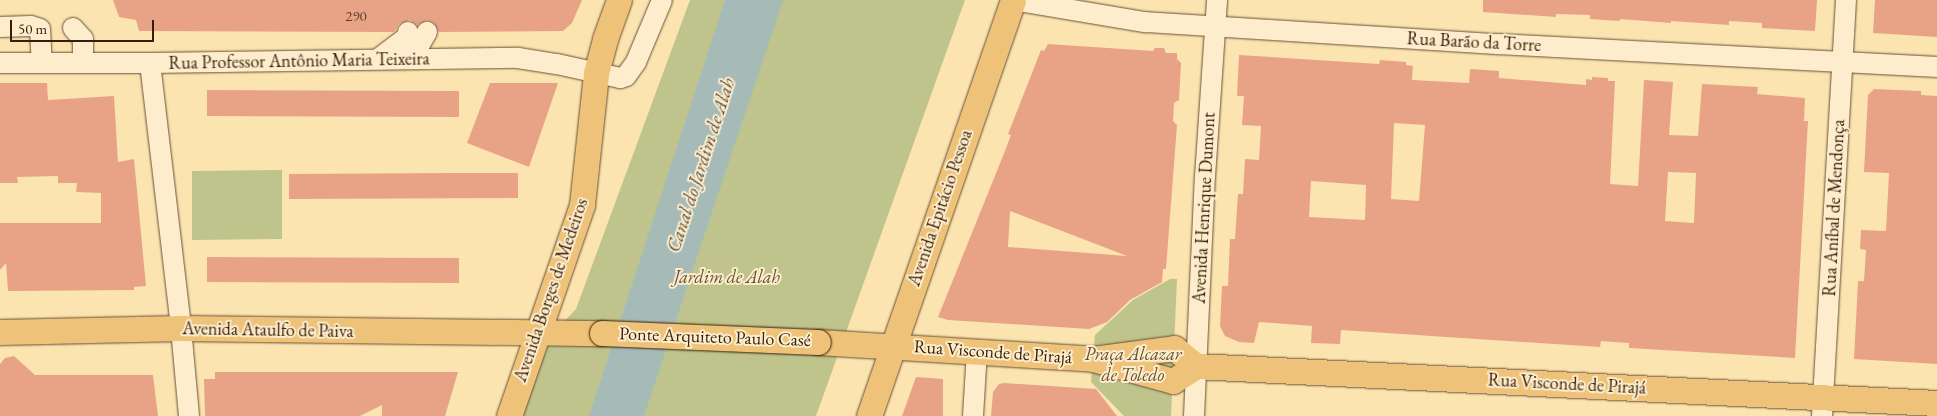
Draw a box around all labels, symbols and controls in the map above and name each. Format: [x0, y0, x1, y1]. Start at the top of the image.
house number: 290 [345, 7, 367, 25]
scale bar [12, 10, 156, 42]
text: 50 m [18, 19, 47, 38]
street label: Rua Barão da Torre [1406, 28, 1542, 56]
street label: Rua Professor Antônio Maria Teixeira [168, 48, 430, 74]
water label: Canal do Jardim de Alah [662, 75, 740, 255]
street label: Avenida Henrique Dumont [1188, 112, 1220, 304]
street label: Rua Aníbal de Mendonça [1819, 119, 1849, 297]
street label: Avenida Epitácio Pessoa [903, 127, 977, 289]
street label: Avenida Borges de Medeiros [509, 195, 593, 385]
park label: Jardim de Alah [674, 266, 780, 288]
street label: Avenida Ataulfo de Paiva [182, 318, 354, 342]
street label: Ponte Arquiteto Paulo Casé [619, 323, 811, 351]
street label: Rua Visconde de Pirajá [913, 336, 1073, 368]
park label: Praça Alcazar de Toledo [1085, 344, 1181, 386]
street label: Rua Visconde de Pirajá [1487, 369, 1647, 399]

